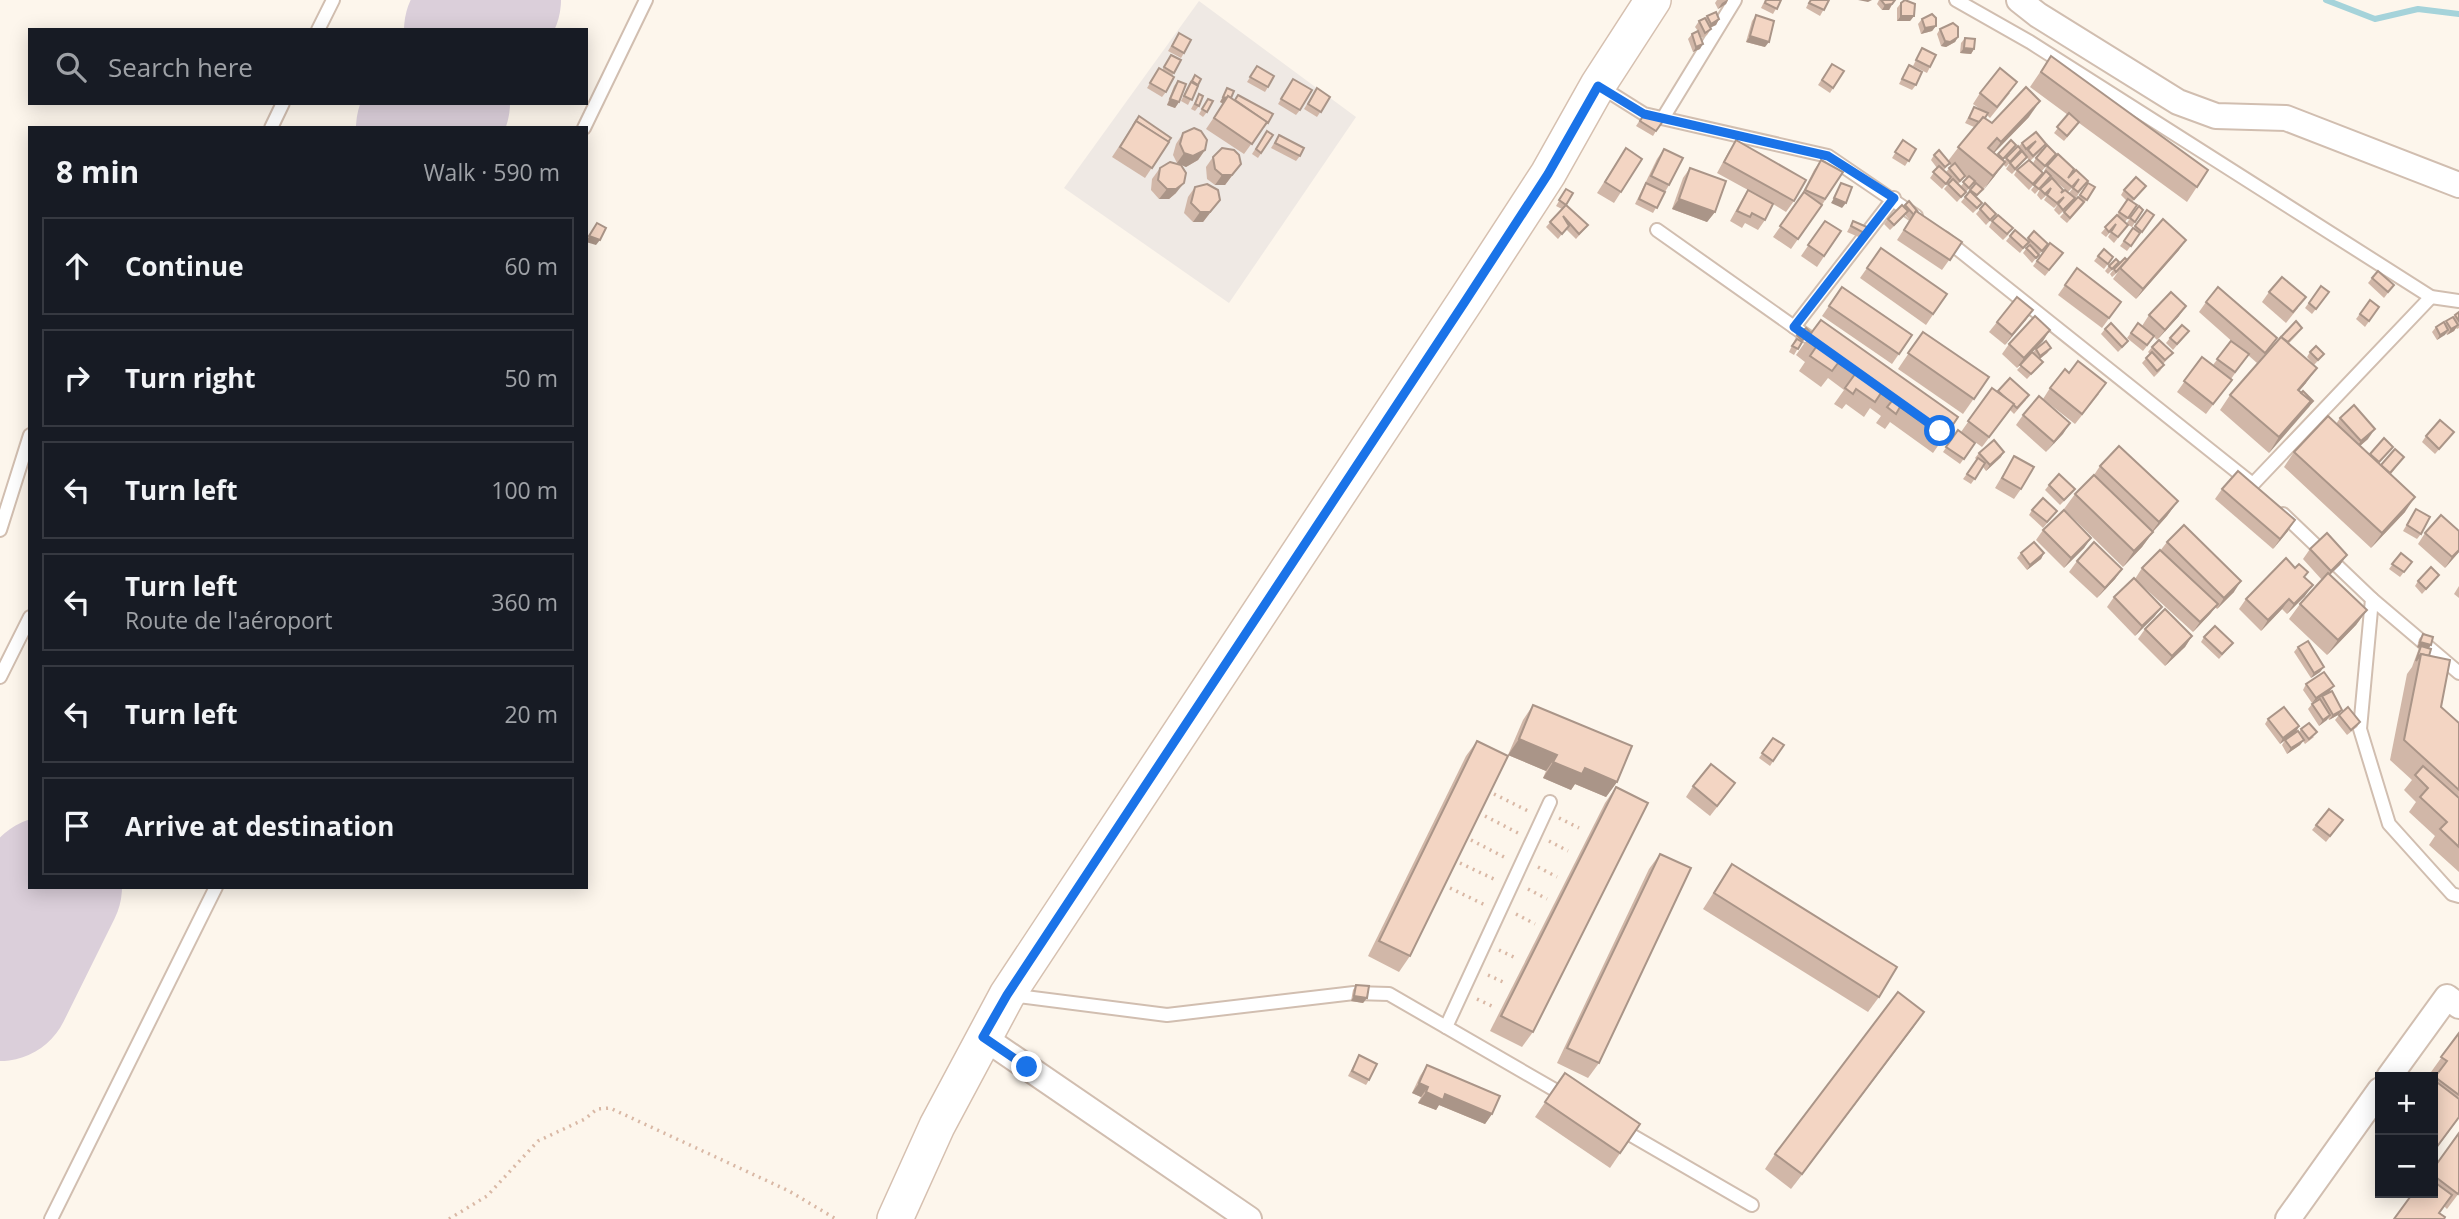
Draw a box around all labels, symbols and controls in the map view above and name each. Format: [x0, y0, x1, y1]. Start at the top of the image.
search box [28, 28, 588, 105]
icon: search [52, 48, 90, 86]
text: Search here [108, 49, 253, 85]
text: 8 min [56, 151, 139, 192]
text: Walk · 590 m [423, 156, 560, 188]
icon: ahead [58, 247, 96, 285]
text: Continue [125, 248, 244, 284]
text: 60 m [504, 250, 558, 282]
icon: right [58, 359, 96, 397]
text: Turn right [125, 360, 256, 396]
text: 50 m [504, 362, 558, 394]
route start [1924, 415, 1955, 446]
icon: left [58, 471, 96, 509]
text: Turn left [125, 472, 237, 508]
text: 100 m [491, 474, 558, 506]
text: Turn left [125, 568, 237, 604]
icon: left [58, 583, 96, 621]
text: 360 m [491, 586, 558, 618]
text: Route de l'aéroport [125, 604, 332, 636]
icon: left [58, 695, 96, 733]
text: Turn left [125, 696, 237, 732]
text: 20 m [504, 698, 558, 730]
icon: arrive [58, 807, 96, 845]
text: Arrive at destination [125, 808, 394, 844]
route end [1011, 1051, 1042, 1082]
map controls [2375, 1072, 2438, 1198]
button: + [2375, 1072, 2438, 1135]
button: − [2375, 1135, 2438, 1198]

